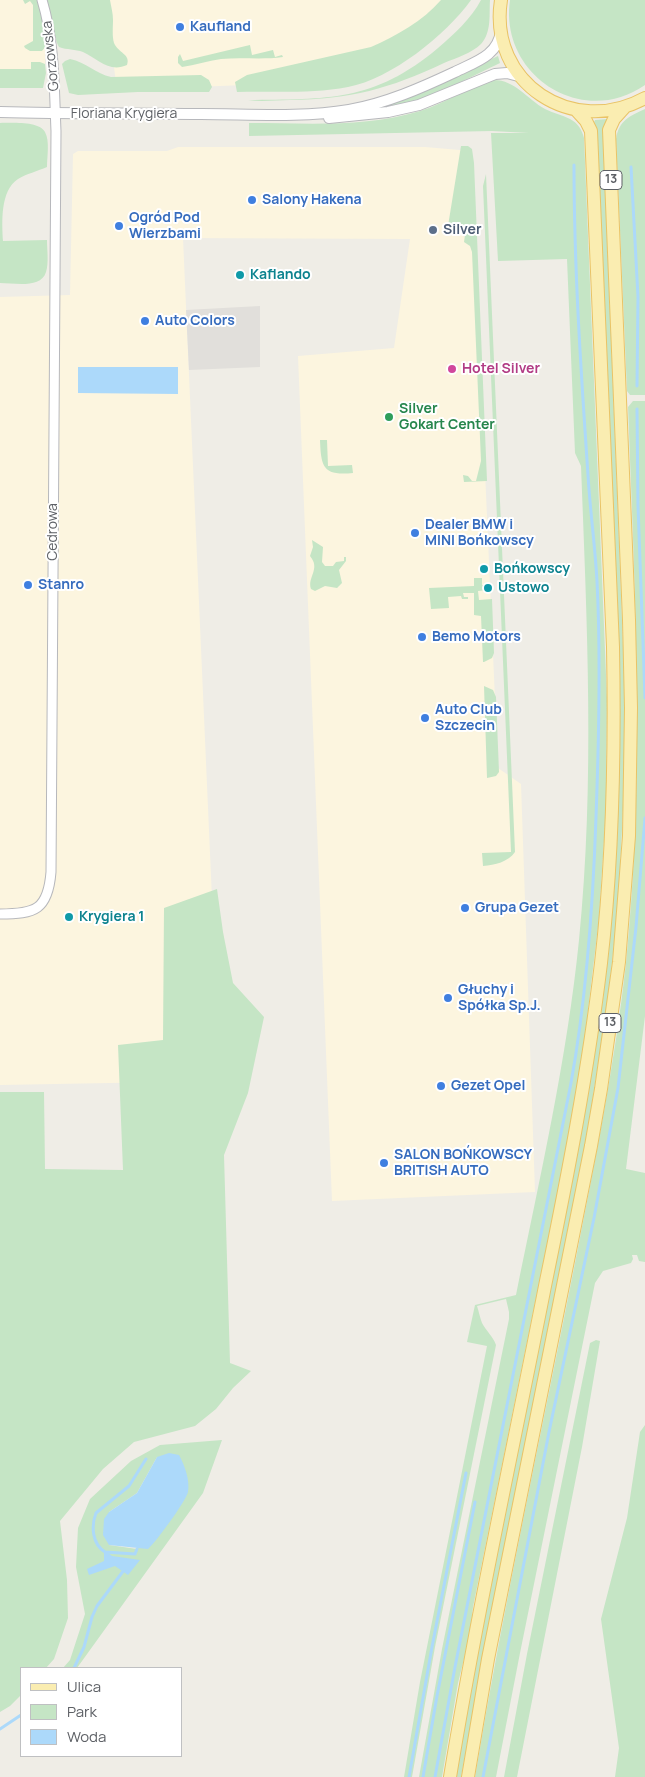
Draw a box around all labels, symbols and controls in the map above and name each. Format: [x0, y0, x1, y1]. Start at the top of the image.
place label: Kaufland [190, 19, 251, 35]
street label: Gorzowska [39, 20, 63, 92]
marker: Kaufland [174, 21, 186, 33]
street label: Floriana Krygiera [71, 106, 177, 122]
road number: 13 [600, 170, 622, 190]
place label: Salony Hakena [262, 192, 362, 208]
marker: Salony Hakena [246, 194, 258, 206]
place label: Ogród Pod Wierzbami [129, 210, 201, 242]
marker: Ogród Pod Wierzbami [113, 220, 125, 232]
place label: Silver [443, 222, 482, 238]
marker: Silver [427, 224, 439, 236]
place label: Kaflando [250, 267, 311, 283]
marker: Kaflando [234, 269, 246, 281]
place label: Auto Colors [155, 313, 235, 329]
marker: Auto Colors [139, 315, 151, 327]
place label: Hotel Silver [462, 361, 540, 377]
marker: Hotel Silver [446, 363, 458, 375]
place label: Silver Gokart Center [399, 401, 495, 434]
marker: Silver Gokart Center [383, 411, 395, 423]
street label: Cedrowa [45, 503, 61, 561]
place label: Dealer BMW i MINI Bońkowscy [425, 517, 534, 550]
marker: Dealer BMW i MINI Bońkowscy [409, 527, 421, 539]
place label: Bońkowscy [494, 561, 570, 577]
marker: Bońkowscy [478, 563, 490, 575]
place label: Stanro [38, 577, 84, 593]
marker: Stanro [22, 579, 34, 591]
place label: Ustowo [498, 580, 549, 596]
marker: Ustowo [482, 582, 494, 594]
place label: Bemo Motors [432, 629, 521, 645]
marker: Bemo Motors [416, 631, 428, 643]
place label: Auto Club Szczecin [435, 702, 502, 734]
marker: Auto Club Szczecin [419, 712, 431, 724]
place label: Grupa Gezet [475, 900, 559, 916]
marker: Grupa Gezet [459, 902, 471, 914]
place label: Krygiera 1 [79, 909, 144, 925]
marker: Krygiera 1 [63, 911, 75, 923]
place label: Głuchy i Spółka Sp.J. [458, 982, 541, 1014]
marker: Głuchy i Spółka Sp.J. [442, 992, 454, 1004]
road number: 13 [599, 1014, 621, 1032]
place label: Gezet Opel [451, 1078, 525, 1094]
marker: Gezet Opel [435, 1080, 447, 1092]
place label: SALON BOŃKOWSCY BRITISH AUTO [394, 1147, 532, 1180]
marker: SALON BOŃKOWSCY BRITISH AUTO [378, 1157, 390, 1169]
legend [20, 1667, 182, 1757]
text: Ulica [67, 1676, 101, 1697]
text: Park [67, 1701, 97, 1722]
text: Woda [67, 1726, 106, 1747]

